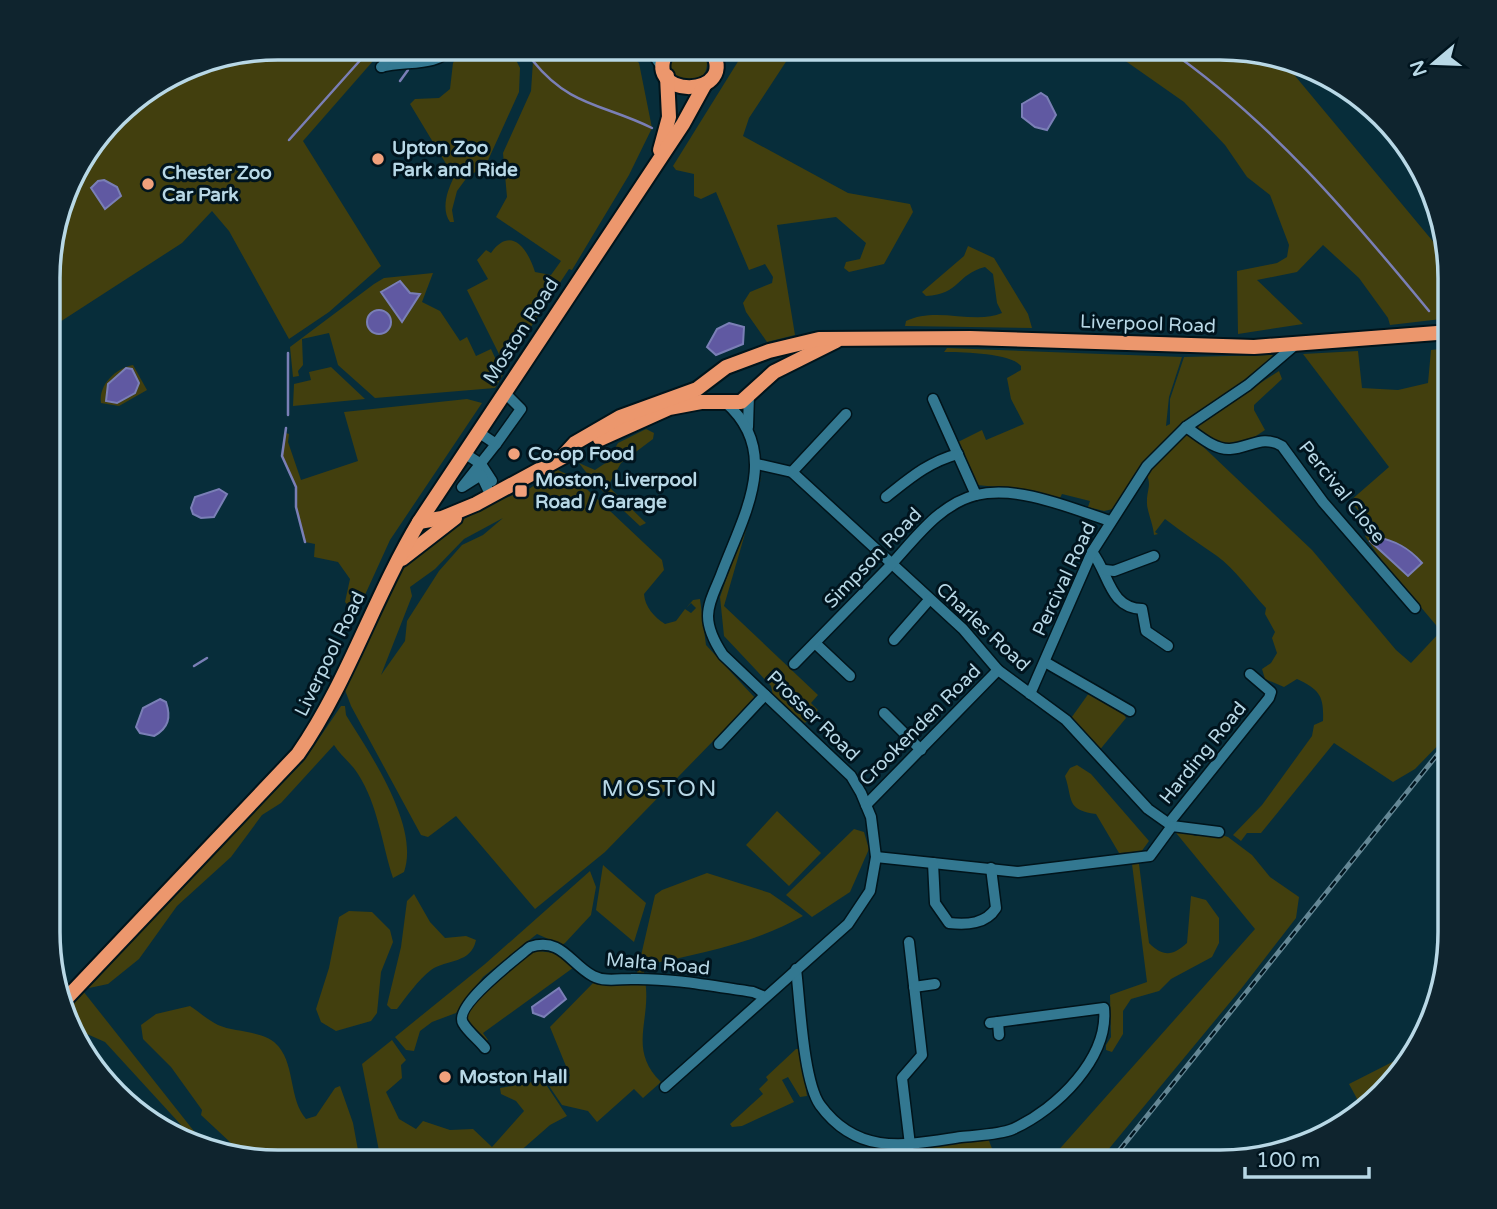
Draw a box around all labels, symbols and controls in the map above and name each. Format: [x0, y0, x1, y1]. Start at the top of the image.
north arrow [1399, 28, 1469, 98]
text: N [1406, 57, 1432, 79]
place label: Upton Zoo Park and Ride [392, 137, 518, 181]
marker: Upton Zoo Park and Ride [370, 151, 386, 167]
place label: Chester Zoo Car Park [162, 162, 272, 206]
marker: Chester Zoo Car Park [140, 176, 156, 192]
street label: Moston Road [479, 274, 563, 388]
street label: Liverpool Road [1080, 311, 1216, 337]
street label: Percival Close [1294, 437, 1390, 547]
place label: Co-op Food [528, 443, 635, 466]
marker: Co-op Food [506, 446, 522, 462]
place label: Moston, Liverpool Road / Garage [535, 469, 697, 514]
marker: Moston, Liverpool Road / Garage [513, 483, 529, 499]
street label: Simpson Road [820, 503, 926, 613]
street label: Percival Road [1028, 519, 1100, 639]
street label: Charles Road [932, 578, 1034, 676]
street label: Liverpool Road [290, 588, 370, 720]
street label: Crookenden Road [855, 660, 985, 790]
street label: Prosser Road [762, 666, 864, 766]
street label: Harding Road [1155, 698, 1251, 808]
district label: MOSTON [602, 775, 718, 803]
street label: Malta Road [605, 948, 711, 980]
place label: Moston Hall [459, 1066, 567, 1088]
marker: Moston Hall [437, 1069, 453, 1085]
scale bar [1245, 1136, 1369, 1180]
text: 100 m [1256, 1148, 1320, 1173]

